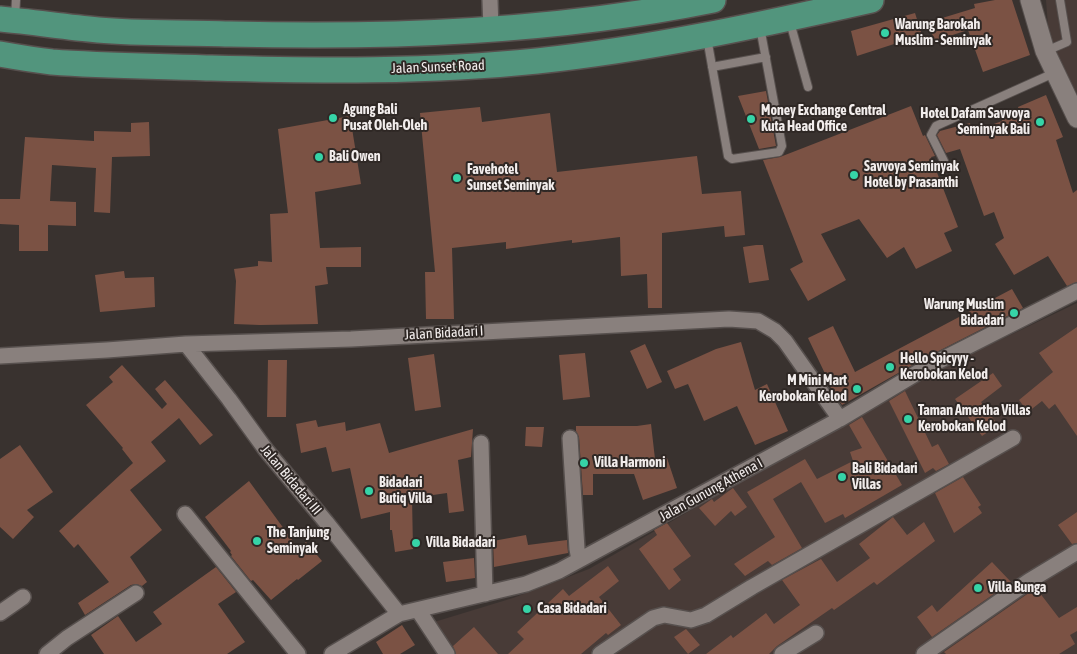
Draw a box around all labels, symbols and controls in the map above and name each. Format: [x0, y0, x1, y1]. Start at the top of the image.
place label: Warung Barokah Muslim - Seminyak [895, 17, 991, 49]
marker: Warung Barokah Muslim - Seminyak [879, 27, 891, 39]
street label: Jalan Sunset Road [391, 57, 485, 77]
place label: Agung Bali Pusat Oleh-Oleh [343, 102, 427, 134]
place label: Money Exchange Central Kuta Head Office [761, 103, 886, 136]
place label: Hotel Dafam Savvoya Seminyak Bali [920, 106, 1030, 138]
marker: Agung Bali Pusat Oleh-Oleh [327, 112, 339, 124]
marker: Money Exchange Central Kuta Head Office [745, 113, 757, 125]
marker: Hotel Dafam Savvoya Seminyak Bali [1034, 116, 1046, 128]
place label: Bali Owen [329, 149, 381, 165]
marker: Bali Owen [313, 151, 325, 163]
place label: Savvoya Seminyak Hotel by Prasanthi [864, 159, 959, 192]
place label: Favehotel Sunset Seminyak [467, 162, 554, 194]
marker: Savvoya Seminyak Hotel by Prasanthi [848, 169, 860, 181]
marker: Favehotel Sunset Seminyak [451, 172, 463, 184]
place label: Warung Muslim Bidadari [924, 297, 1004, 330]
marker: Warung Muslim Bidadari [1008, 307, 1020, 319]
street label: Jalan Bidadari I [404, 323, 484, 343]
place label: Hello Spicyyy - Kerobokan Kelod [900, 351, 988, 384]
marker: Hello Spicyyy - Kerobokan Kelod [884, 361, 896, 373]
place label: M Mini Mart Kerobokan Kelod [759, 373, 847, 406]
marker: M Mini Mart Kerobokan Kelod [851, 383, 863, 395]
place label: Taman Amertha Villas Kerobokan Kelod [918, 403, 1030, 436]
marker: Taman Amertha Villas Kerobokan Kelod [902, 413, 914, 425]
street label: Jalan Bidadari III [257, 442, 325, 518]
place label: Villa Harmoni [594, 455, 665, 471]
street label: Jalan Gunung Athena I [657, 455, 765, 525]
marker: Villa Harmoni [578, 457, 590, 469]
place label: Bali Bidadari Villas [852, 461, 917, 494]
marker: Bali Bidadari Villas [836, 471, 848, 483]
place label: Bidadari Butiq Villa [379, 475, 432, 508]
marker: Bidadari Butiq Villa [363, 485, 375, 497]
place label: The Tanjung Seminyak [267, 525, 329, 558]
marker: The Tanjung Seminyak [251, 535, 263, 547]
place label: Villa Bidadari [426, 535, 495, 551]
marker: Villa Bidadari [410, 537, 422, 549]
place label: Villa Bunga [988, 580, 1046, 596]
marker: Villa Bunga [972, 582, 984, 594]
place label: Casa Bidadari [537, 601, 607, 617]
marker: Casa Bidadari [521, 603, 533, 615]

